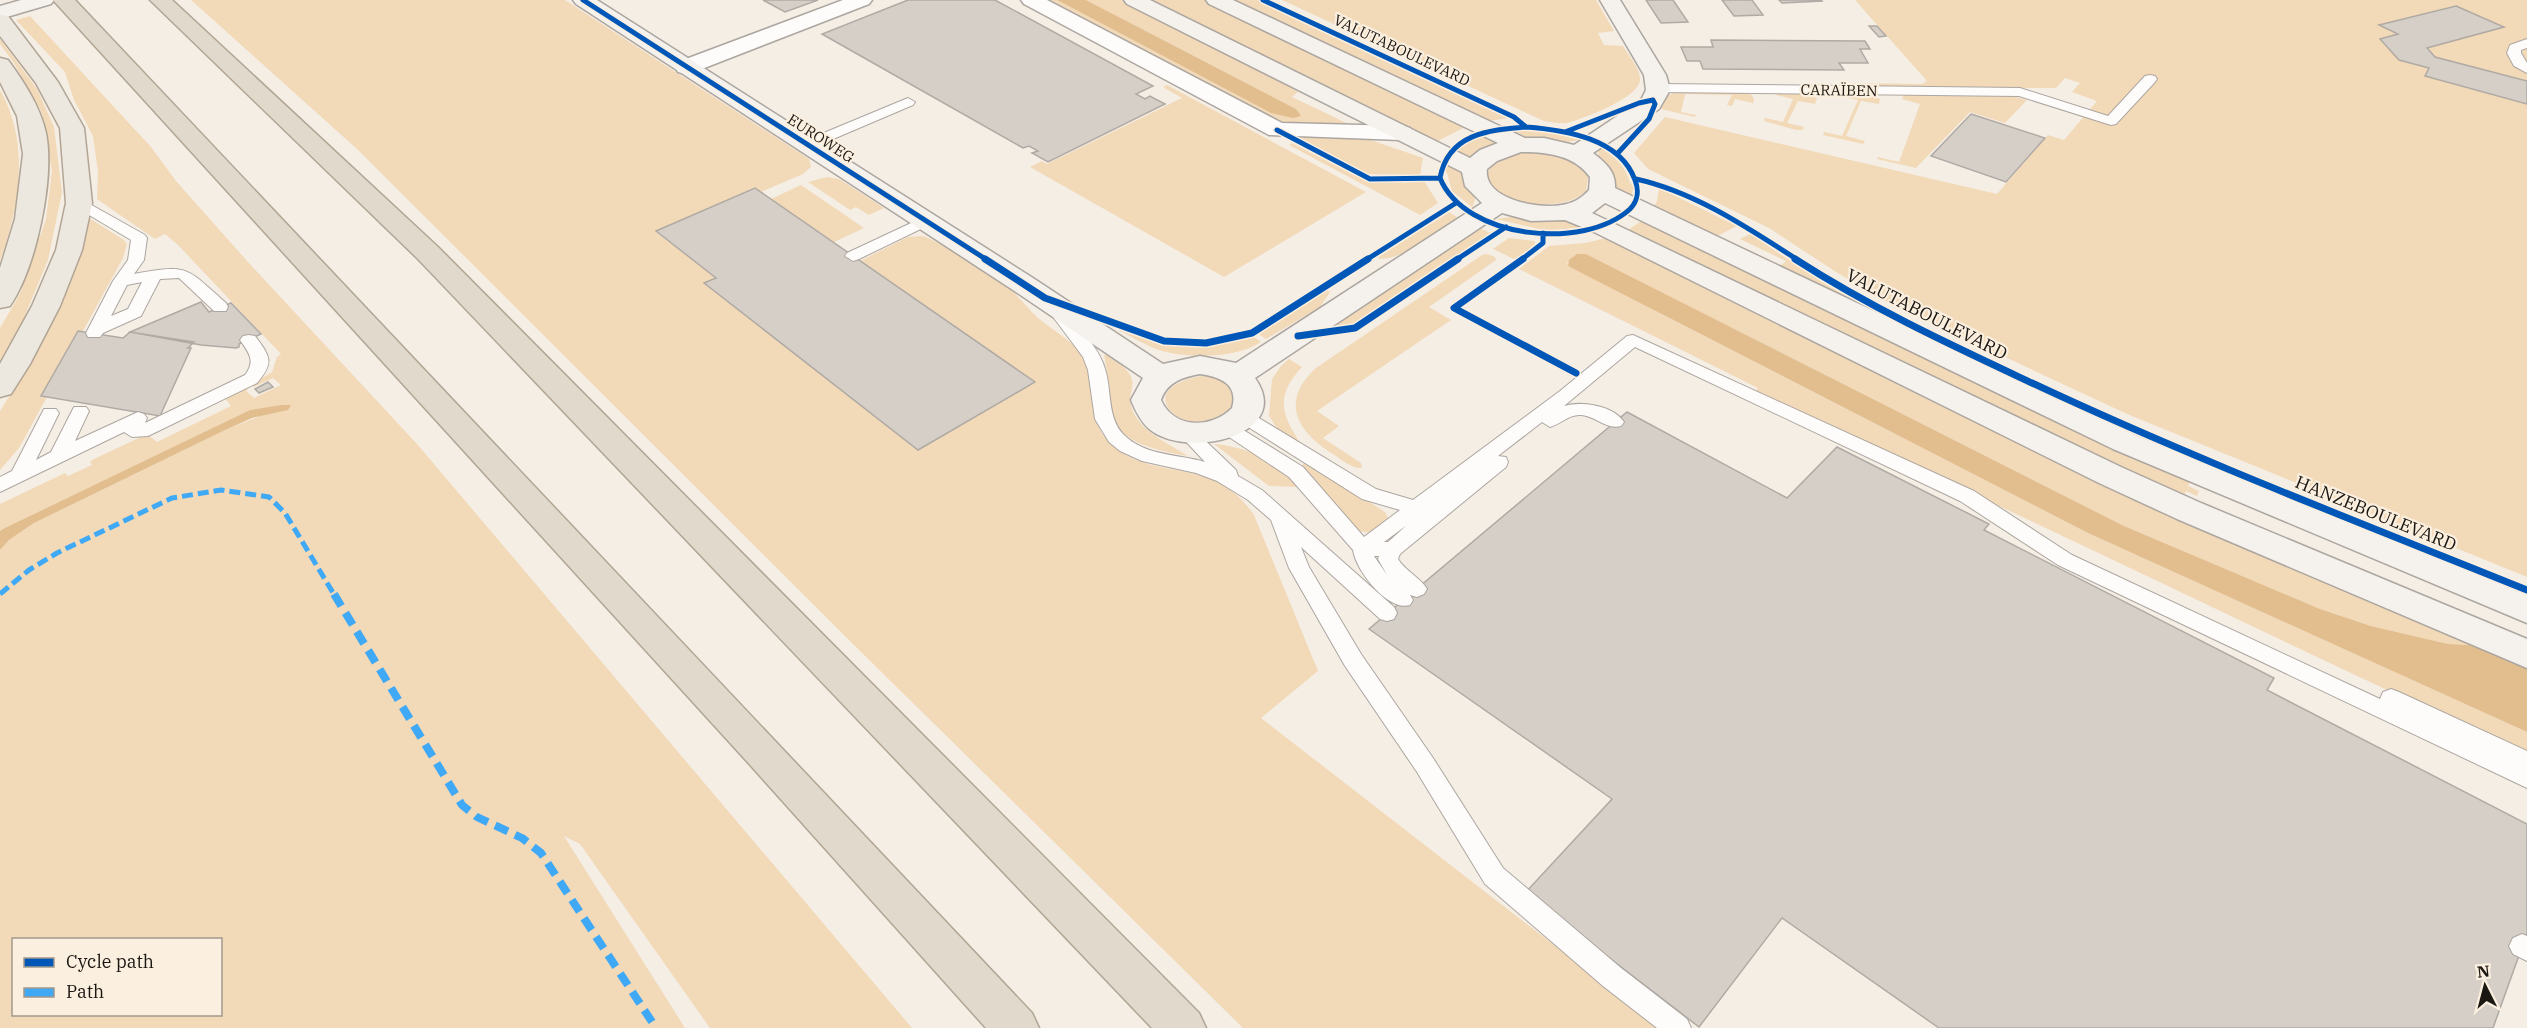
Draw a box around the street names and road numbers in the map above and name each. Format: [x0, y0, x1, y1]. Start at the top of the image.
street label: VALUTABOULEVARD [1331, 10, 1473, 90]
street label: CARAÏBEN [1800, 80, 1878, 100]
street label: EUROWEG [784, 109, 858, 167]
street label: VALUTABOULEVARD [1842, 263, 2012, 365]
street label: HANZEBOULEVARD [2292, 470, 2460, 556]

